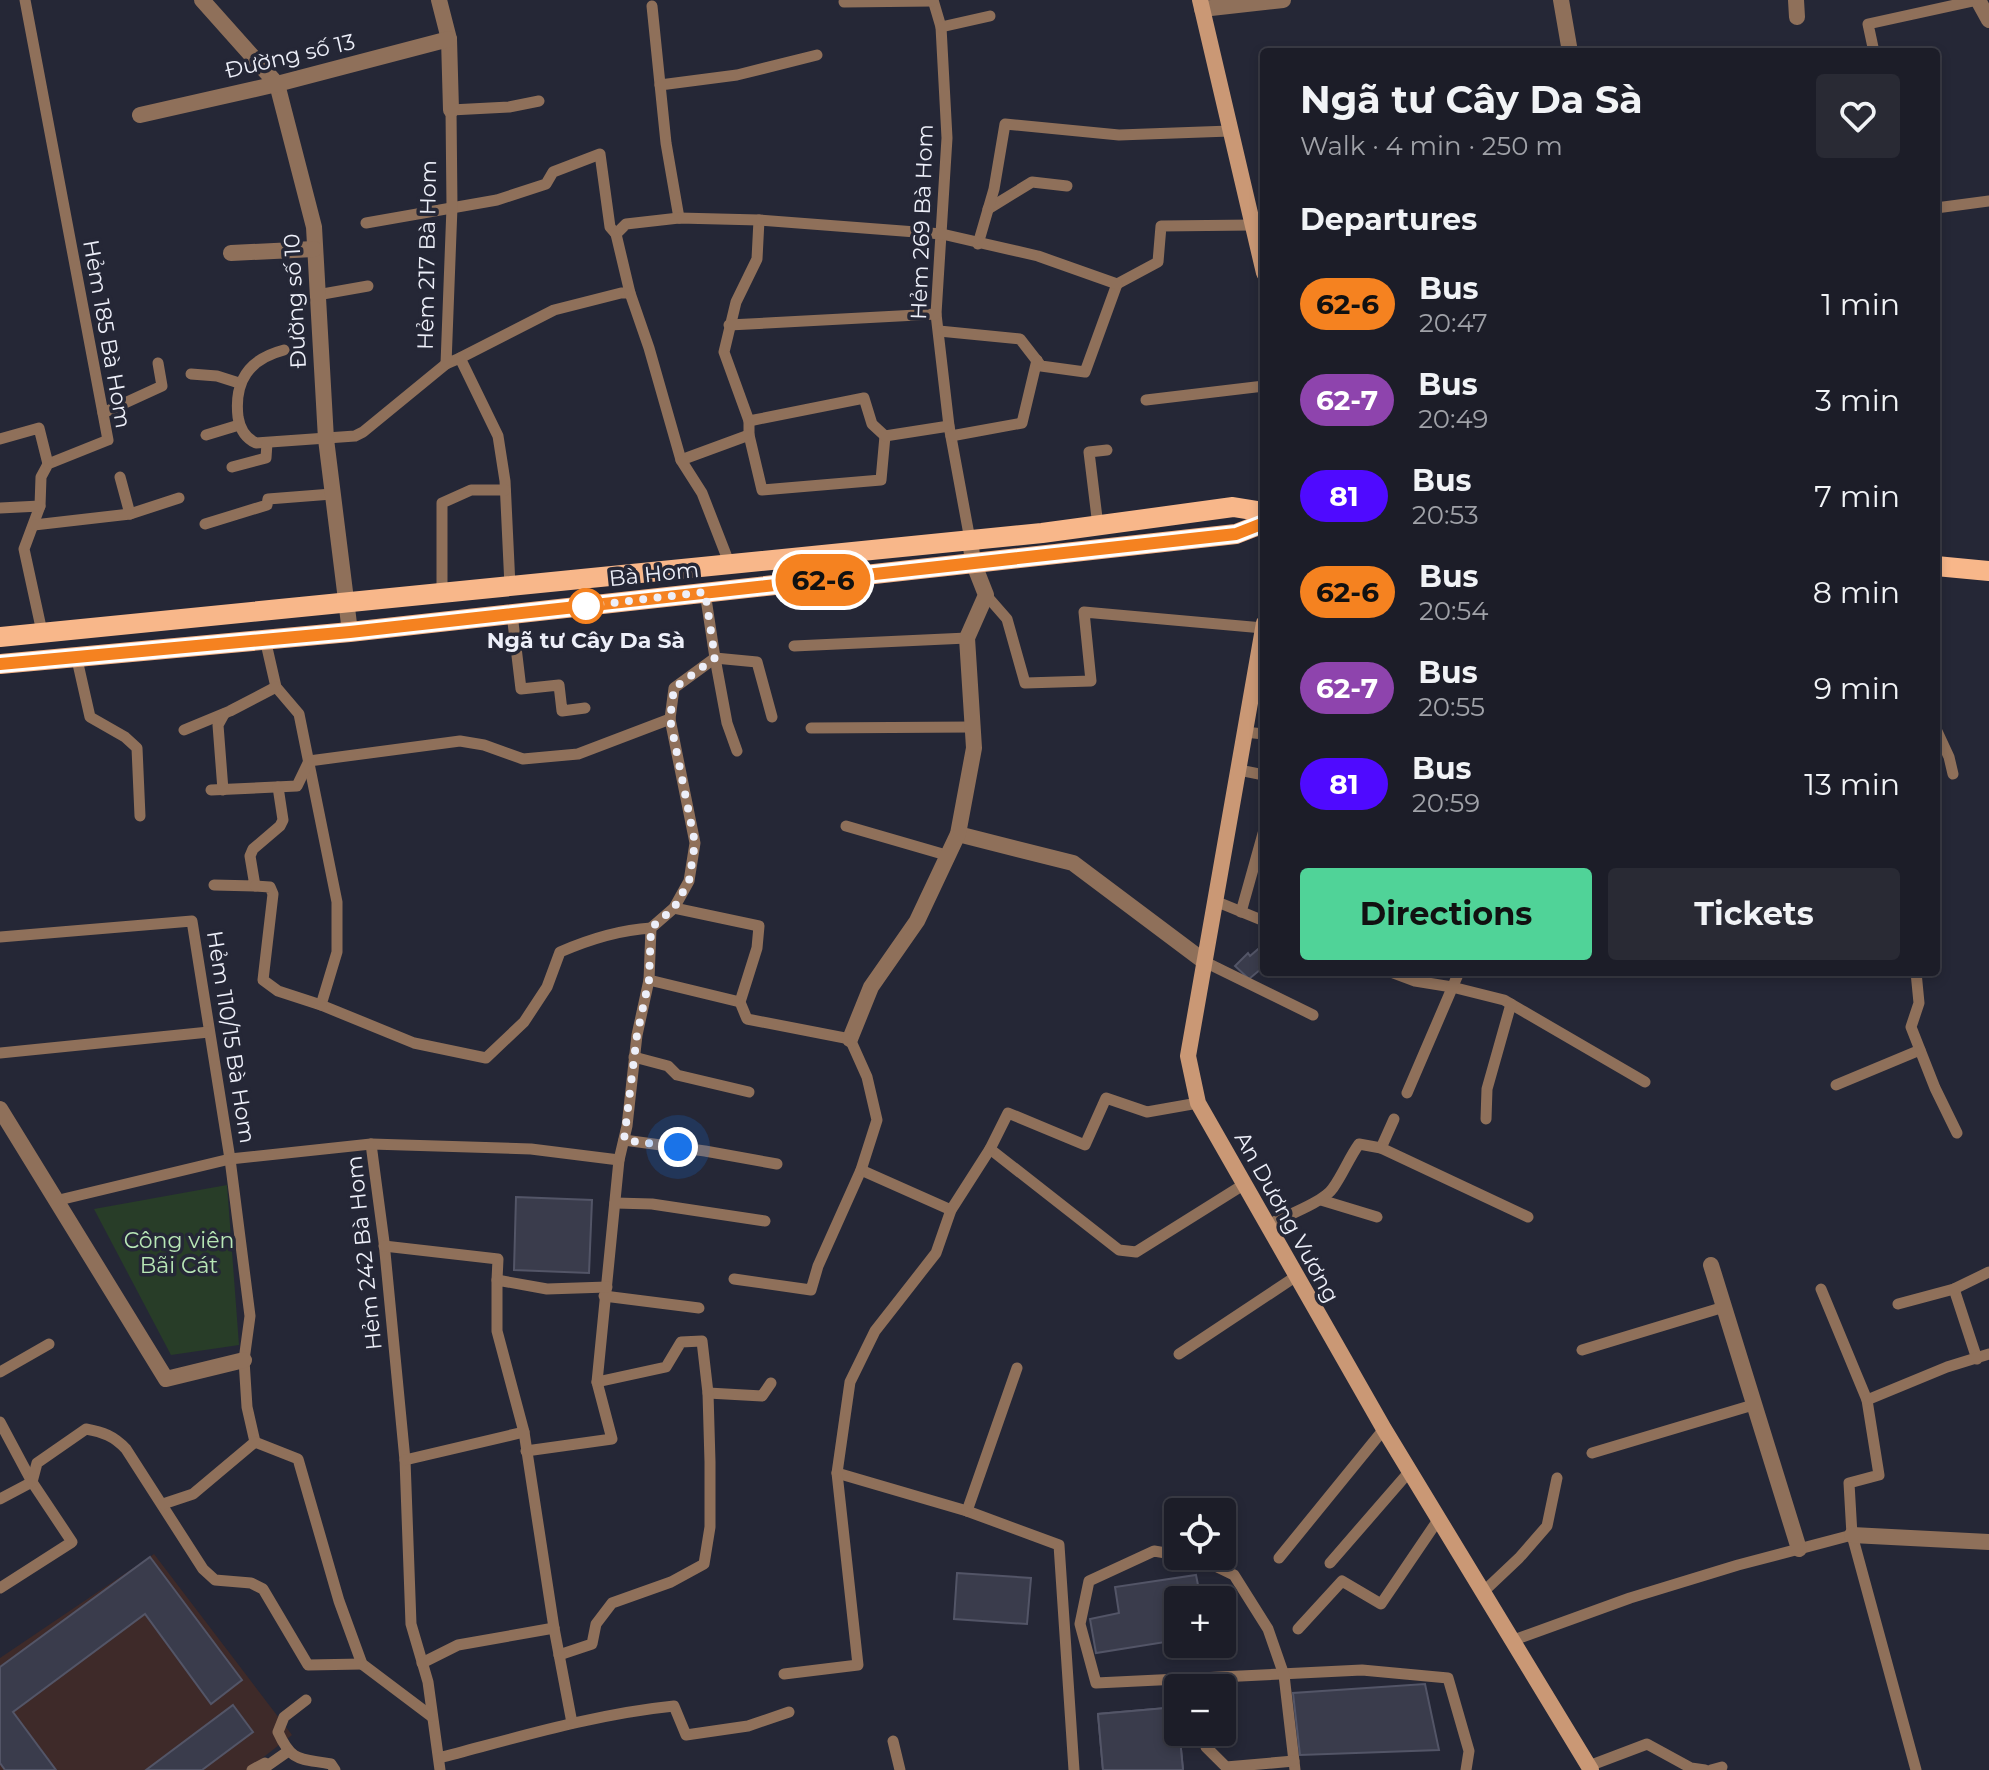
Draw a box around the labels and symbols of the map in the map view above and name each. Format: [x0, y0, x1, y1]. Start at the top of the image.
street label: Đường số 13 [222, 28, 358, 84]
street label: Hẻm 269 Bà Hom [905, 124, 939, 320]
street label: Hẻm 217 Bà Hom [412, 160, 442, 350]
street label: Đường số 10 [278, 233, 312, 369]
street label: Hẻm 185 Bà Hom [77, 238, 137, 430]
line badge: 62-6 [767, 554, 879, 606]
street label: Bà Hom [608, 556, 700, 592]
marker: Ngã tư Cây Da Sà [569, 589, 603, 623]
place label: Ngã tư Cây Da Sà [487, 627, 685, 654]
street label: Hẻm 110/15 Bà Hom [201, 929, 261, 1145]
your location [658, 1127, 698, 1167]
street label: An Dương Vương [1229, 1127, 1345, 1307]
street label: Hẻm 242 Bà Hom [340, 1154, 388, 1352]
park label: Công viên Bãi Cát [124, 1227, 234, 1279]

